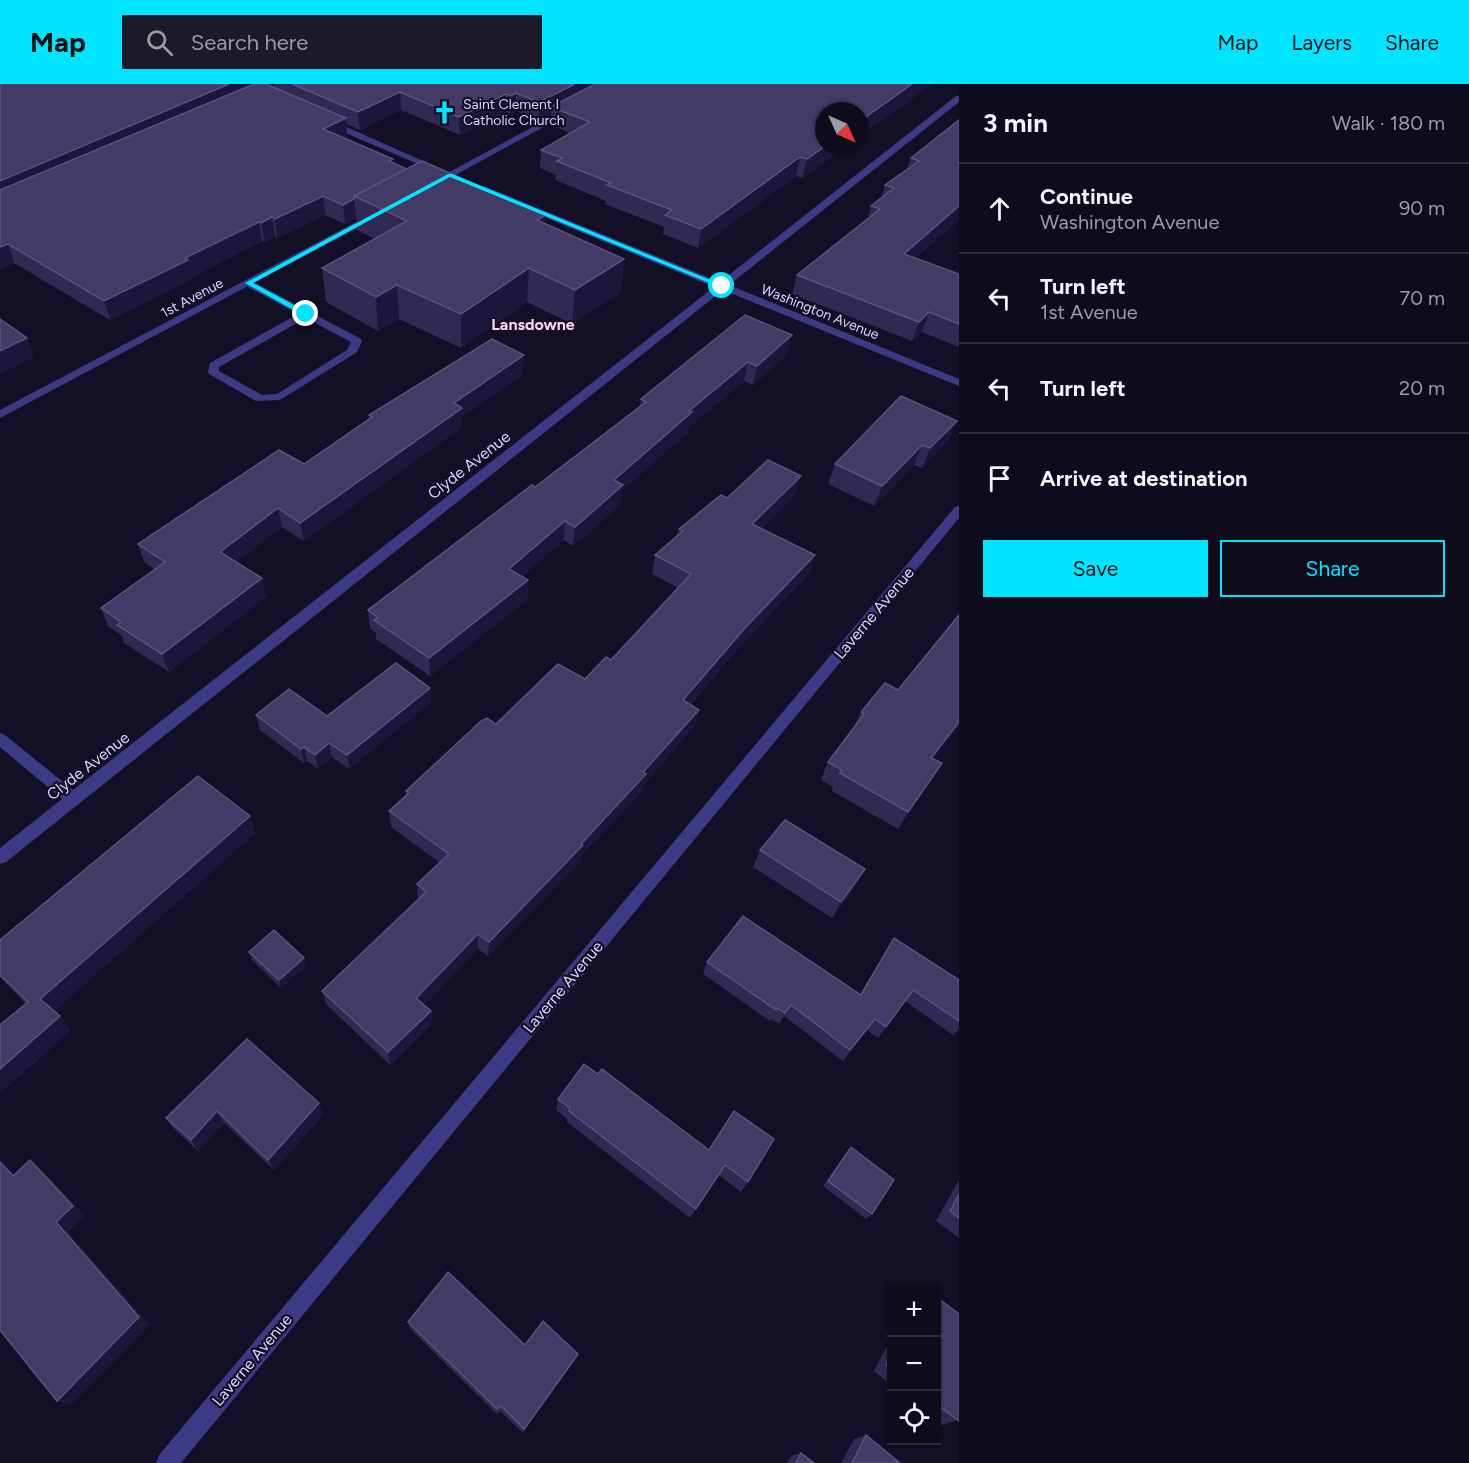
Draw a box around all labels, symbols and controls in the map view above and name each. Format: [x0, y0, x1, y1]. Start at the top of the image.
search box [122, 15, 542, 69]
text: Map [30, 25, 86, 59]
icon: search [143, 26, 176, 59]
text: Search here [191, 29, 308, 56]
text: Map [1218, 30, 1258, 55]
text: Layers [1291, 30, 1352, 55]
text: Share [1385, 30, 1439, 55]
place label: Saint Clement I Catholic Church [463, 96, 565, 129]
church icon: Saint Clement I Catholic Church [432, 99, 458, 125]
north arrow [815, 102, 869, 156]
text: 3 min [983, 107, 1048, 139]
text: Walk · 180 m [1332, 111, 1445, 135]
text: Continue [1040, 183, 1133, 210]
icon: ahead [983, 192, 1016, 225]
text: 90 m [1399, 196, 1445, 220]
text: Washington Avenue [1040, 210, 1219, 234]
route start [708, 272, 734, 298]
text: Turn left [1040, 273, 1126, 300]
street label: 1st Avenue [158, 274, 226, 322]
street label: Washington Avenue [759, 281, 882, 344]
icon: left [983, 282, 1016, 315]
text: 70 m [1399, 286, 1445, 310]
route end [292, 300, 318, 326]
text: 1st Avenue [1040, 300, 1138, 324]
district label: Lansdowne [491, 315, 575, 334]
icon: left [983, 372, 1016, 405]
text: Turn left [1040, 375, 1126, 402]
text: 20 m [1399, 376, 1445, 400]
street label: Clyde Avenue [424, 427, 514, 503]
icon: arrive [983, 462, 1016, 495]
text: Arrive at destination [1040, 465, 1248, 492]
button: Save [983, 540, 1208, 597]
button: Share [1220, 540, 1445, 597]
street label: Laverne Avenue [830, 563, 918, 663]
street label: Clyde Avenue [43, 728, 133, 804]
street label: Laverne Avenue [519, 937, 607, 1037]
map controls [887, 1283, 941, 1445]
button: + [887, 1283, 941, 1337]
street label: Laverne Avenue [208, 1310, 296, 1410]
button: − [887, 1337, 941, 1391]
button: locate [887, 1391, 941, 1445]

